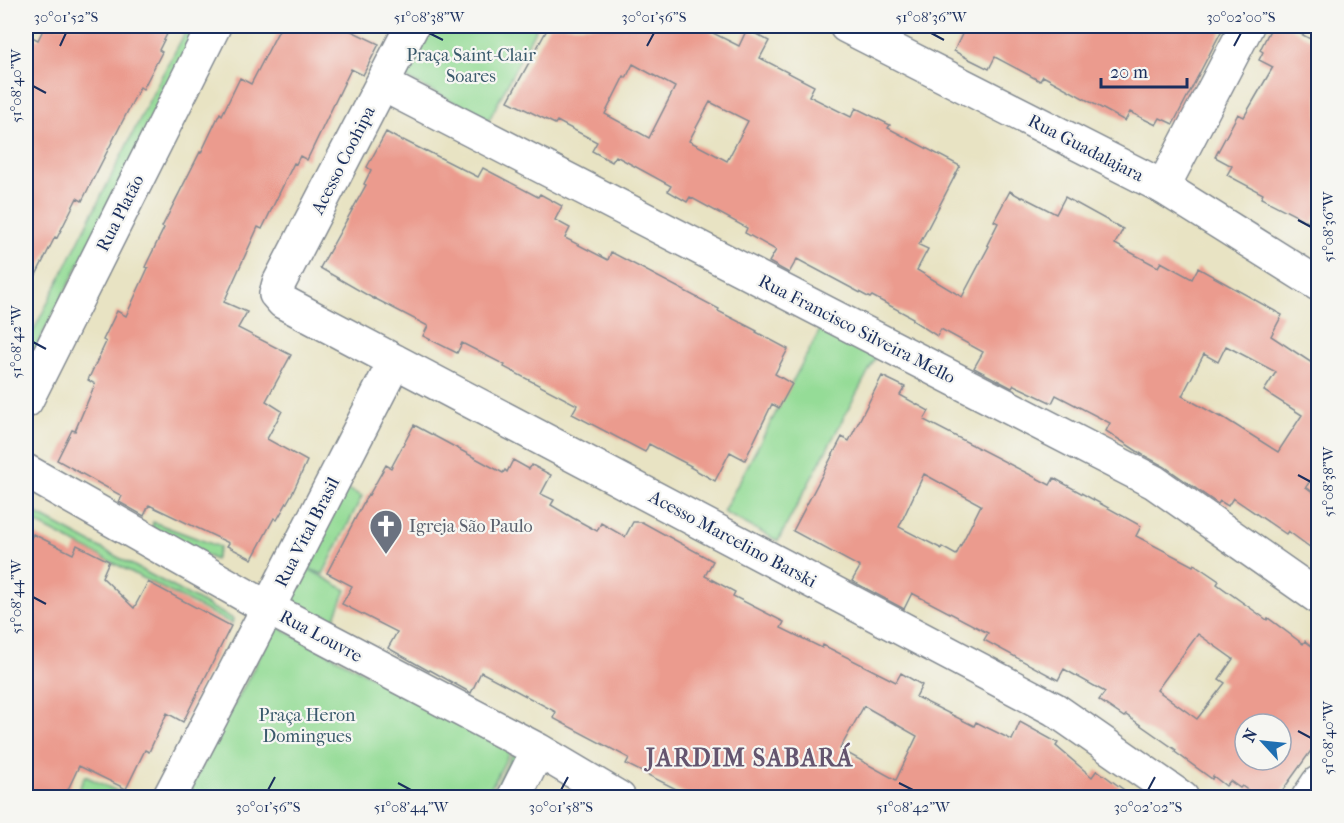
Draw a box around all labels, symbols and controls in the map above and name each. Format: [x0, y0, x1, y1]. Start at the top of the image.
text: 30°01'52"S [34, 8, 98, 26]
text: 51°08'38"W [394, 8, 466, 26]
text: 30°01'56"S [622, 8, 687, 26]
text: 51°08'36"W [895, 8, 968, 26]
text: 30°02'00"S [1206, 8, 1276, 26]
park label: Praça Saint-Clair Soares [406, 45, 536, 87]
text: 51°08'40"W [7, 48, 25, 123]
scale bar [1101, 51, 1186, 89]
text: 20 m [1110, 62, 1148, 83]
street label: Acesso Coohipa [307, 102, 380, 219]
street label: Rua Guadalajara [1025, 110, 1148, 187]
street label: Rua Platão [92, 171, 149, 255]
text: 51°08'36"W [1319, 190, 1337, 263]
street label: Rua Francisco Silveira Mello [755, 271, 959, 388]
text: 51°08'42"W [7, 304, 25, 379]
text: 51°08'38"W [1319, 445, 1337, 517]
street label: Rua Vital Brasil [271, 474, 344, 591]
street label: Acesso Marcelino Barski [645, 486, 821, 593]
church icon: Igreja São Paulo [368, 508, 404, 555]
place label: Igreja São Paulo [409, 516, 533, 537]
text: 51°08'44"W [7, 558, 25, 634]
street label: Rua Louvre [276, 606, 366, 667]
text: 51°08'40"W [1319, 700, 1337, 775]
park label: Praça Heron Domingues [259, 705, 356, 747]
north arrow [1233, 712, 1293, 772]
text: N [1239, 725, 1262, 745]
district label: JARDIM SABARÁ [644, 742, 854, 772]
text: 30°01'56"S [236, 798, 301, 816]
text: 51°08'44"W [374, 798, 450, 816]
text: 30°01'58"S [529, 798, 593, 816]
text: 51°08'42"W [876, 798, 951, 816]
text: 30°02'02"S [1114, 798, 1183, 816]

